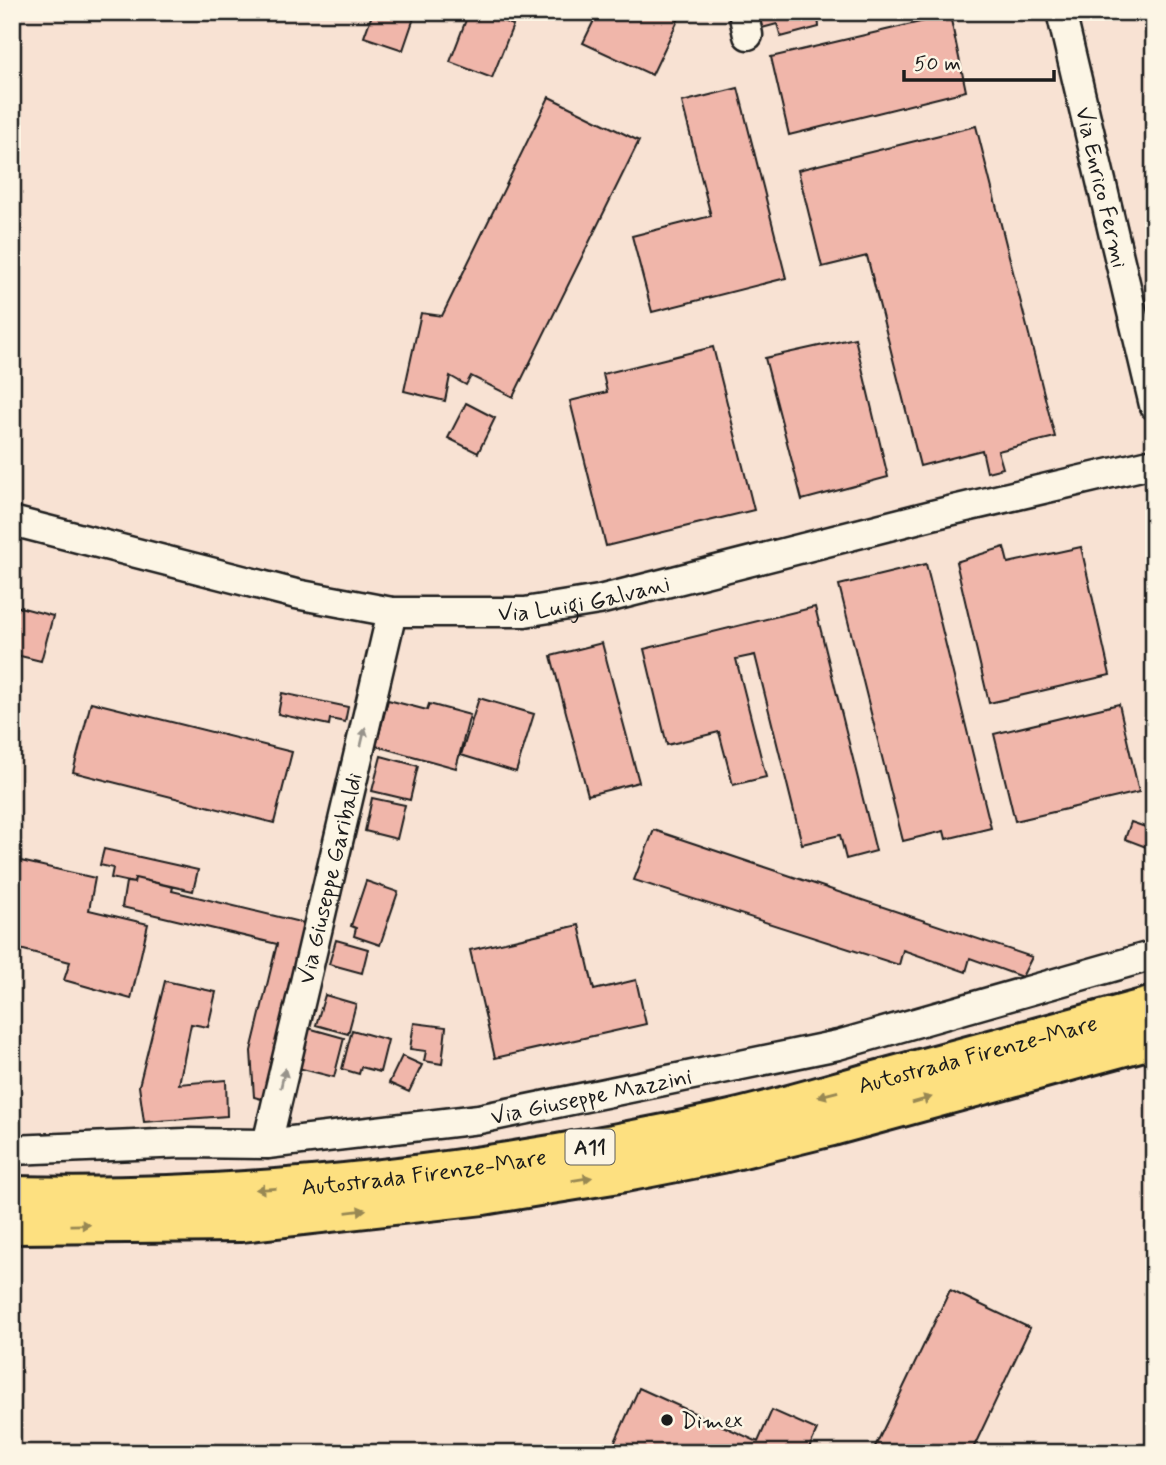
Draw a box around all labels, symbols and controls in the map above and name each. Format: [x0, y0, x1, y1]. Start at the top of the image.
scale bar [904, 38, 1054, 82]
text: 50 m [914, 50, 961, 78]
street label: Via Enrico Fermi [1067, 104, 1134, 271]
street label: Via Luigi Galvani [498, 570, 673, 629]
one-way arrow [358, 726, 369, 748]
street label: Via Giuseppe Garibaldi [292, 770, 371, 987]
street label: Autostrada Firenze-Mare [855, 1009, 1101, 1102]
street label: Via Giuseppe Mazzini [488, 1063, 695, 1133]
one-way arrow [277, 1067, 288, 1089]
one-way arrow [816, 1089, 838, 1100]
one-way arrow [911, 1094, 933, 1105]
road number: A11 [566, 1130, 614, 1164]
street label: Autostrada Firenze-Mare [300, 1143, 549, 1204]
one-way arrow [571, 1173, 593, 1184]
one-way arrow [255, 1184, 277, 1195]
one-way arrow [346, 1205, 368, 1216]
one-way arrow [70, 1219, 92, 1231]
place label: Dimex [681, 1407, 743, 1437]
marker: Dimex [659, 1412, 675, 1428]

